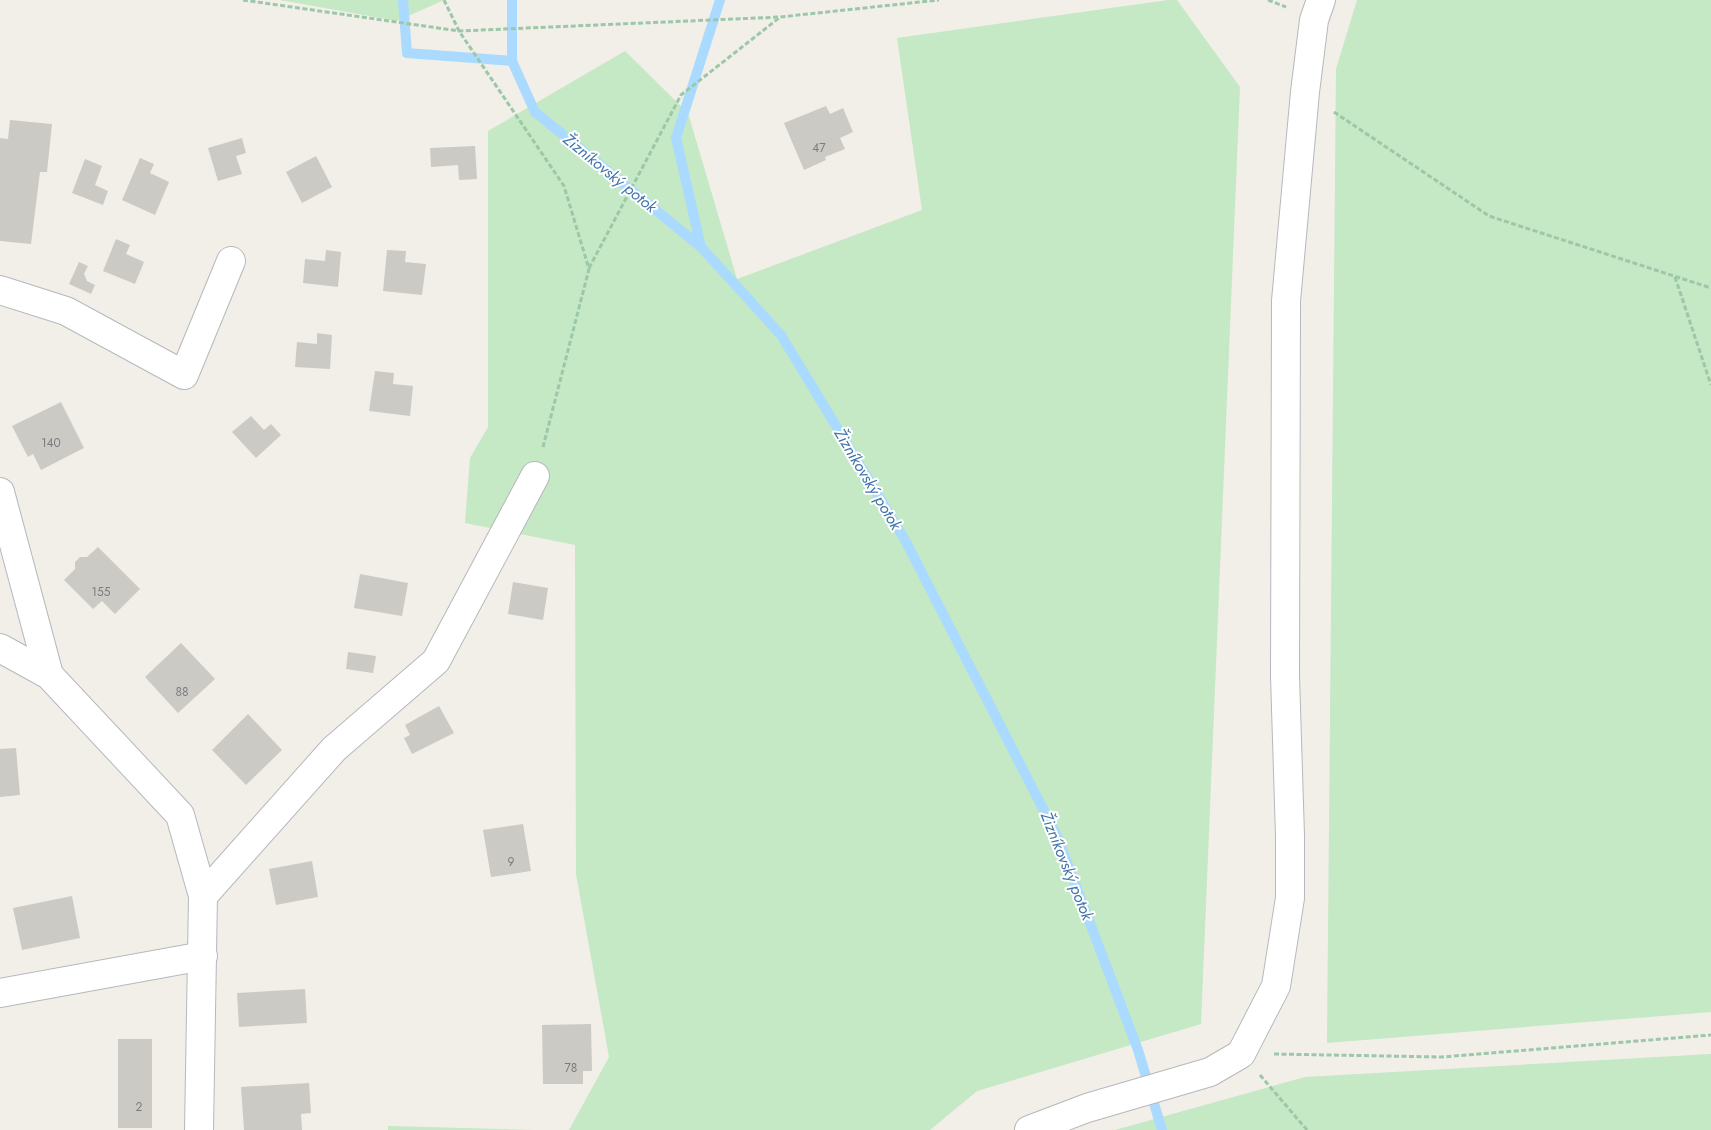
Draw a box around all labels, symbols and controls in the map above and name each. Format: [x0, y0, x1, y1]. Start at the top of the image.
water label: Žizníkovský potok [557, 127, 663, 219]
house number: 47 [812, 139, 826, 157]
water label: Žizníkovský potok [828, 423, 908, 535]
house number: 140 [41, 434, 61, 452]
house number: 155 [92, 583, 111, 601]
house number: 88 [175, 683, 189, 701]
water label: Žizníkovský potok [1034, 808, 1100, 925]
house number: 9 [508, 853, 515, 871]
house number: 78 [565, 1059, 577, 1077]
house number: 2 [136, 1098, 143, 1116]

